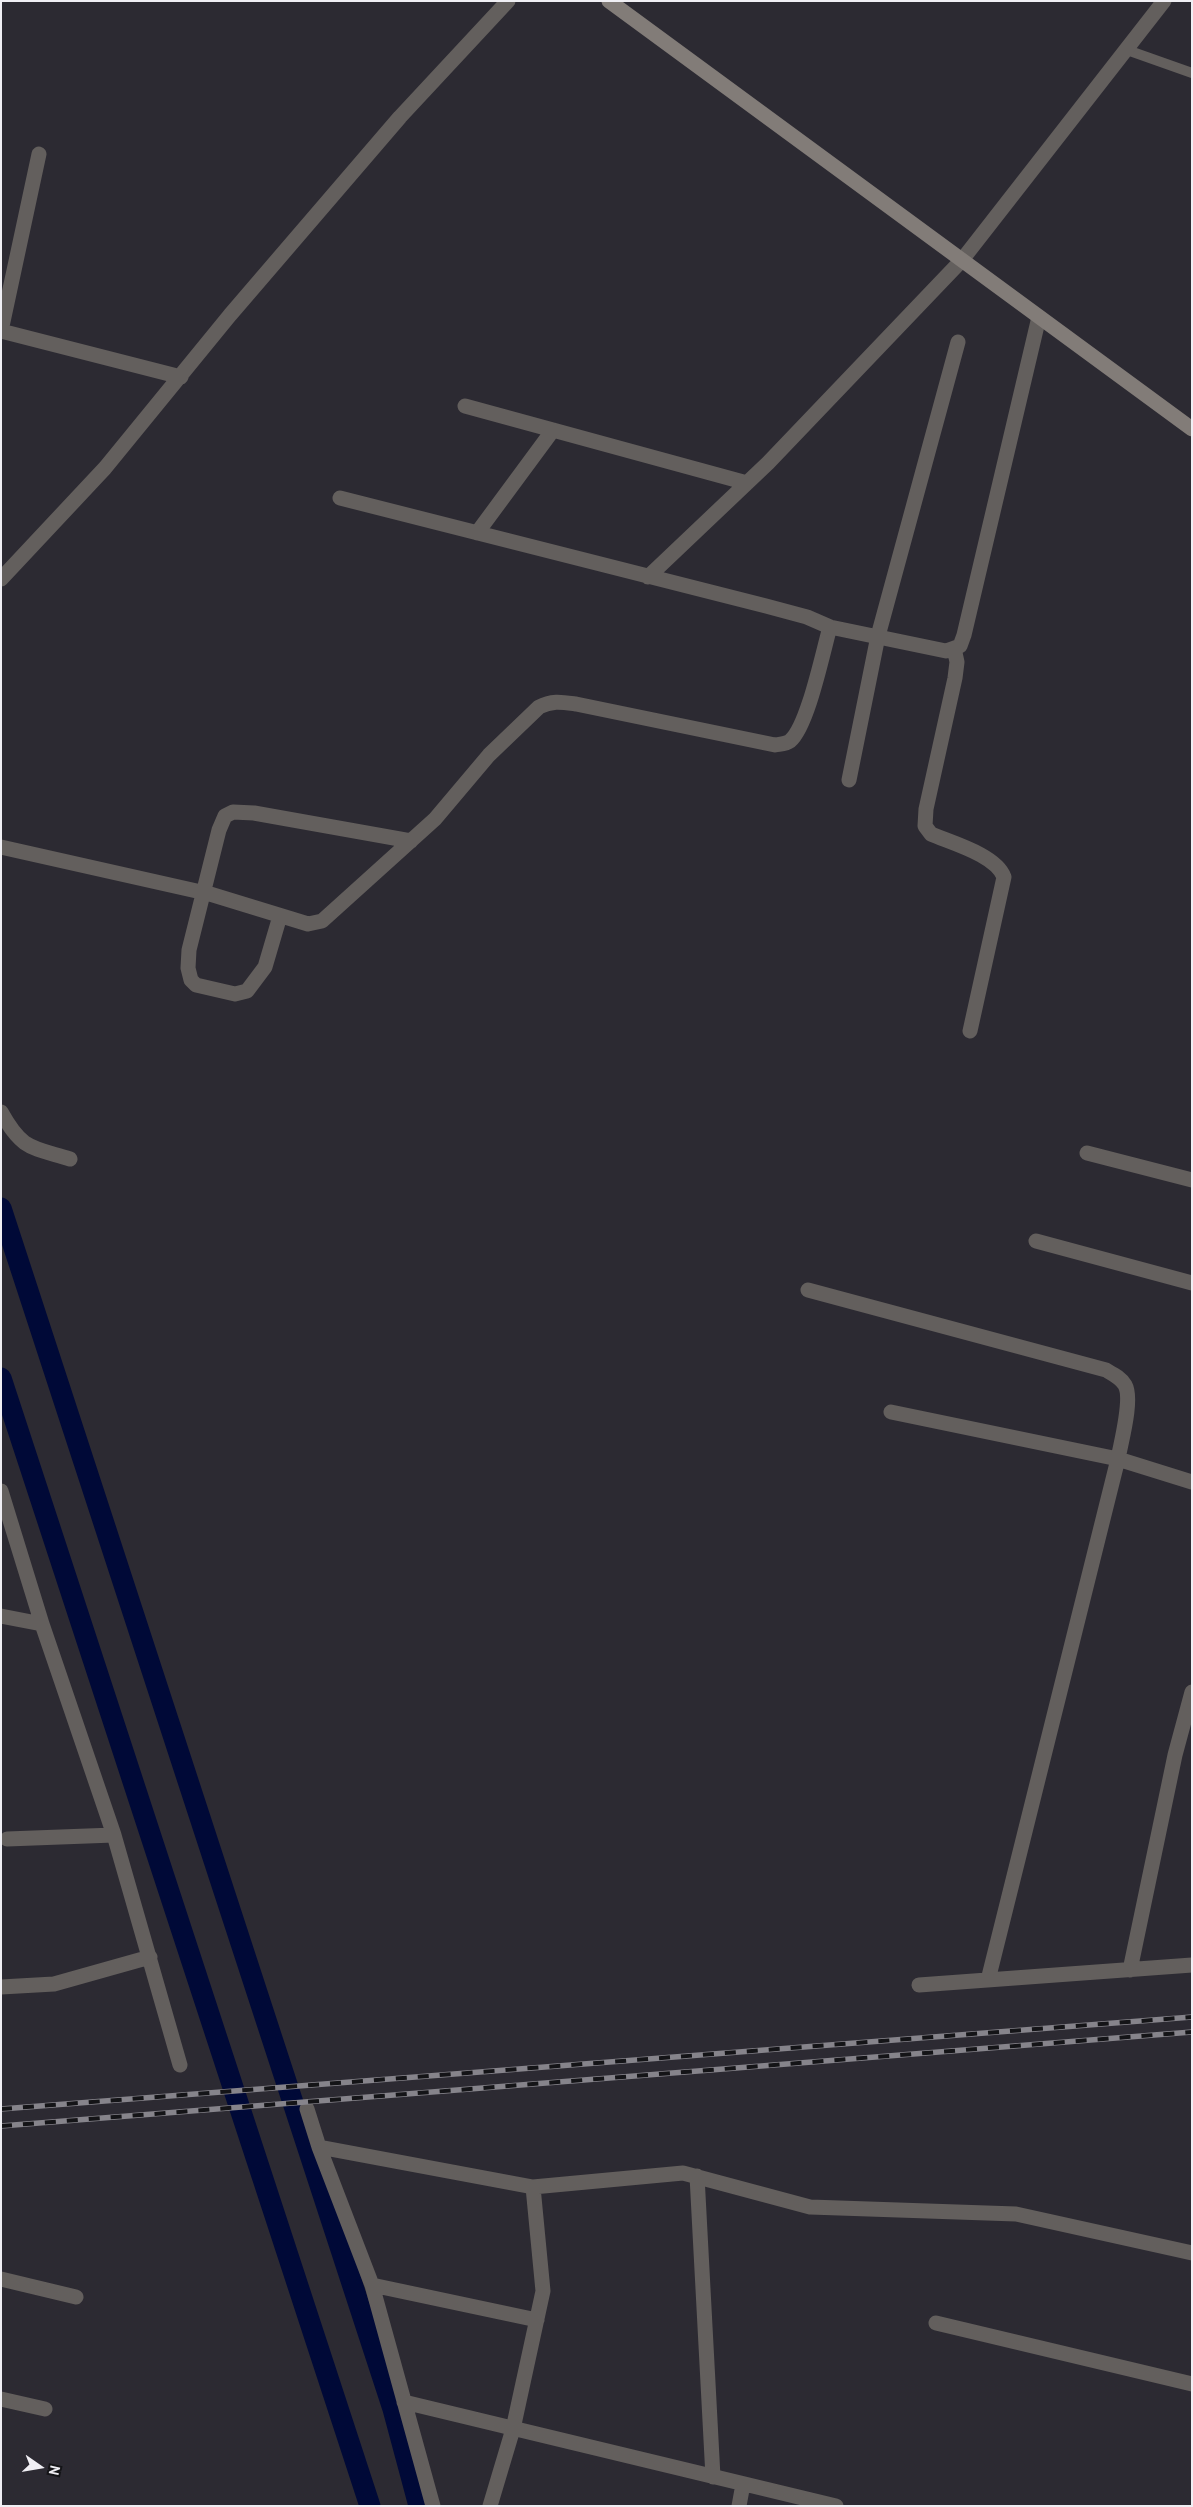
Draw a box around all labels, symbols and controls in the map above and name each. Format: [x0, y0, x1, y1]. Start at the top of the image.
north arrow [15, 2442, 65, 2492]
text: N [45, 2464, 64, 2477]

